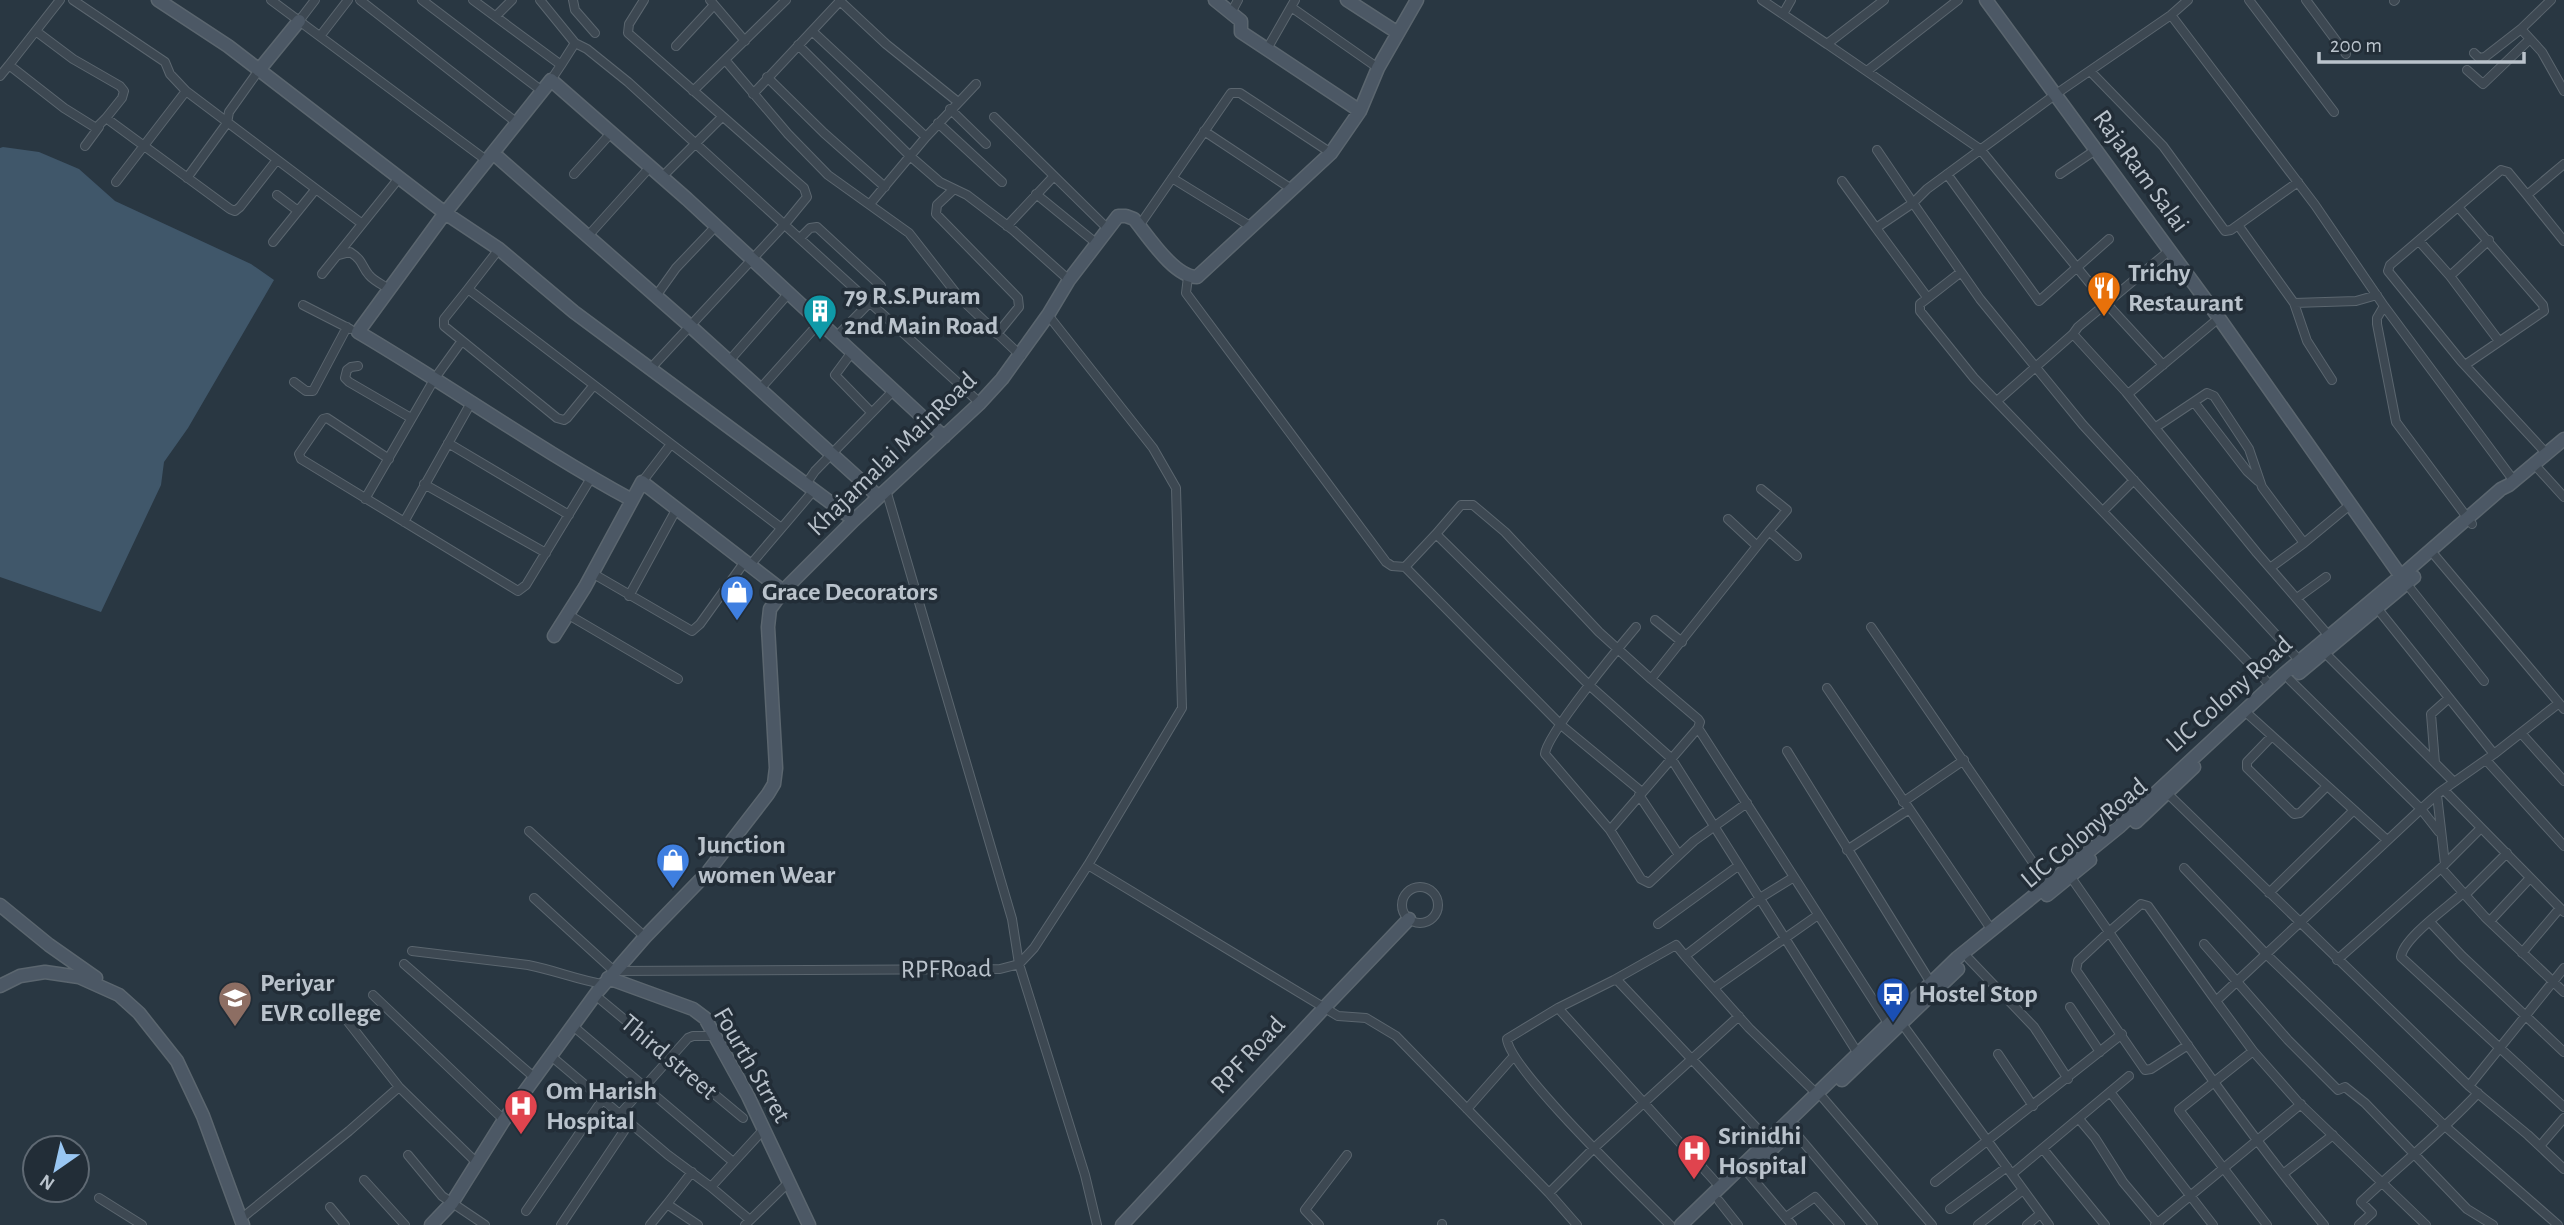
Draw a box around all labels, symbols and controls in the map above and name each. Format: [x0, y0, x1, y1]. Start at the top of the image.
scale bar [2319, 21, 2524, 65]
text: 200 m [2330, 35, 2382, 56]
street label: RajaRam Salai [2088, 105, 2194, 237]
place label: Trichy Restaurant [2128, 260, 2243, 316]
restaurant icon: Trichy Restaurant [2085, 269, 2123, 318]
place label: 79 R.S.Puram 2nd Main Road [844, 283, 999, 339]
building icon: 79 R.S.Puram 2nd Main Road [801, 292, 839, 341]
street label: Khajamalai MainRoad [803, 367, 981, 541]
shop icon: Grace Decorators [718, 573, 756, 622]
place label: Grace Decorators [762, 579, 938, 605]
street label: LIC Colony Road [2161, 631, 2297, 757]
street label: LIC ColonyRoad [2016, 773, 2152, 893]
place label: Junction women Wear [698, 832, 835, 888]
shop icon: Junction women Wear [654, 841, 692, 890]
street label: RPFRoad [900, 955, 992, 983]
place label: Periyar EVR college [260, 970, 381, 1026]
bus stop icon: Hostel Stop [1874, 975, 1912, 1024]
school or university icon: Periyar EVR college [216, 979, 254, 1028]
place label: Hostel Stop [1918, 981, 2038, 1007]
street label: Fourth Strret [709, 1003, 795, 1127]
street label: Third street [616, 1009, 722, 1105]
street label: RPF Road [1206, 1011, 1290, 1099]
place label: Om Harish Hospital [546, 1078, 657, 1134]
hospital icon: Om Harish Hospital [502, 1087, 540, 1136]
place label: Srinidhi Hospital [1718, 1123, 1807, 1179]
hospital icon: Srinidhi Hospital [1675, 1132, 1713, 1181]
north arrow [21, 1134, 91, 1204]
text: N [37, 1170, 58, 1193]

